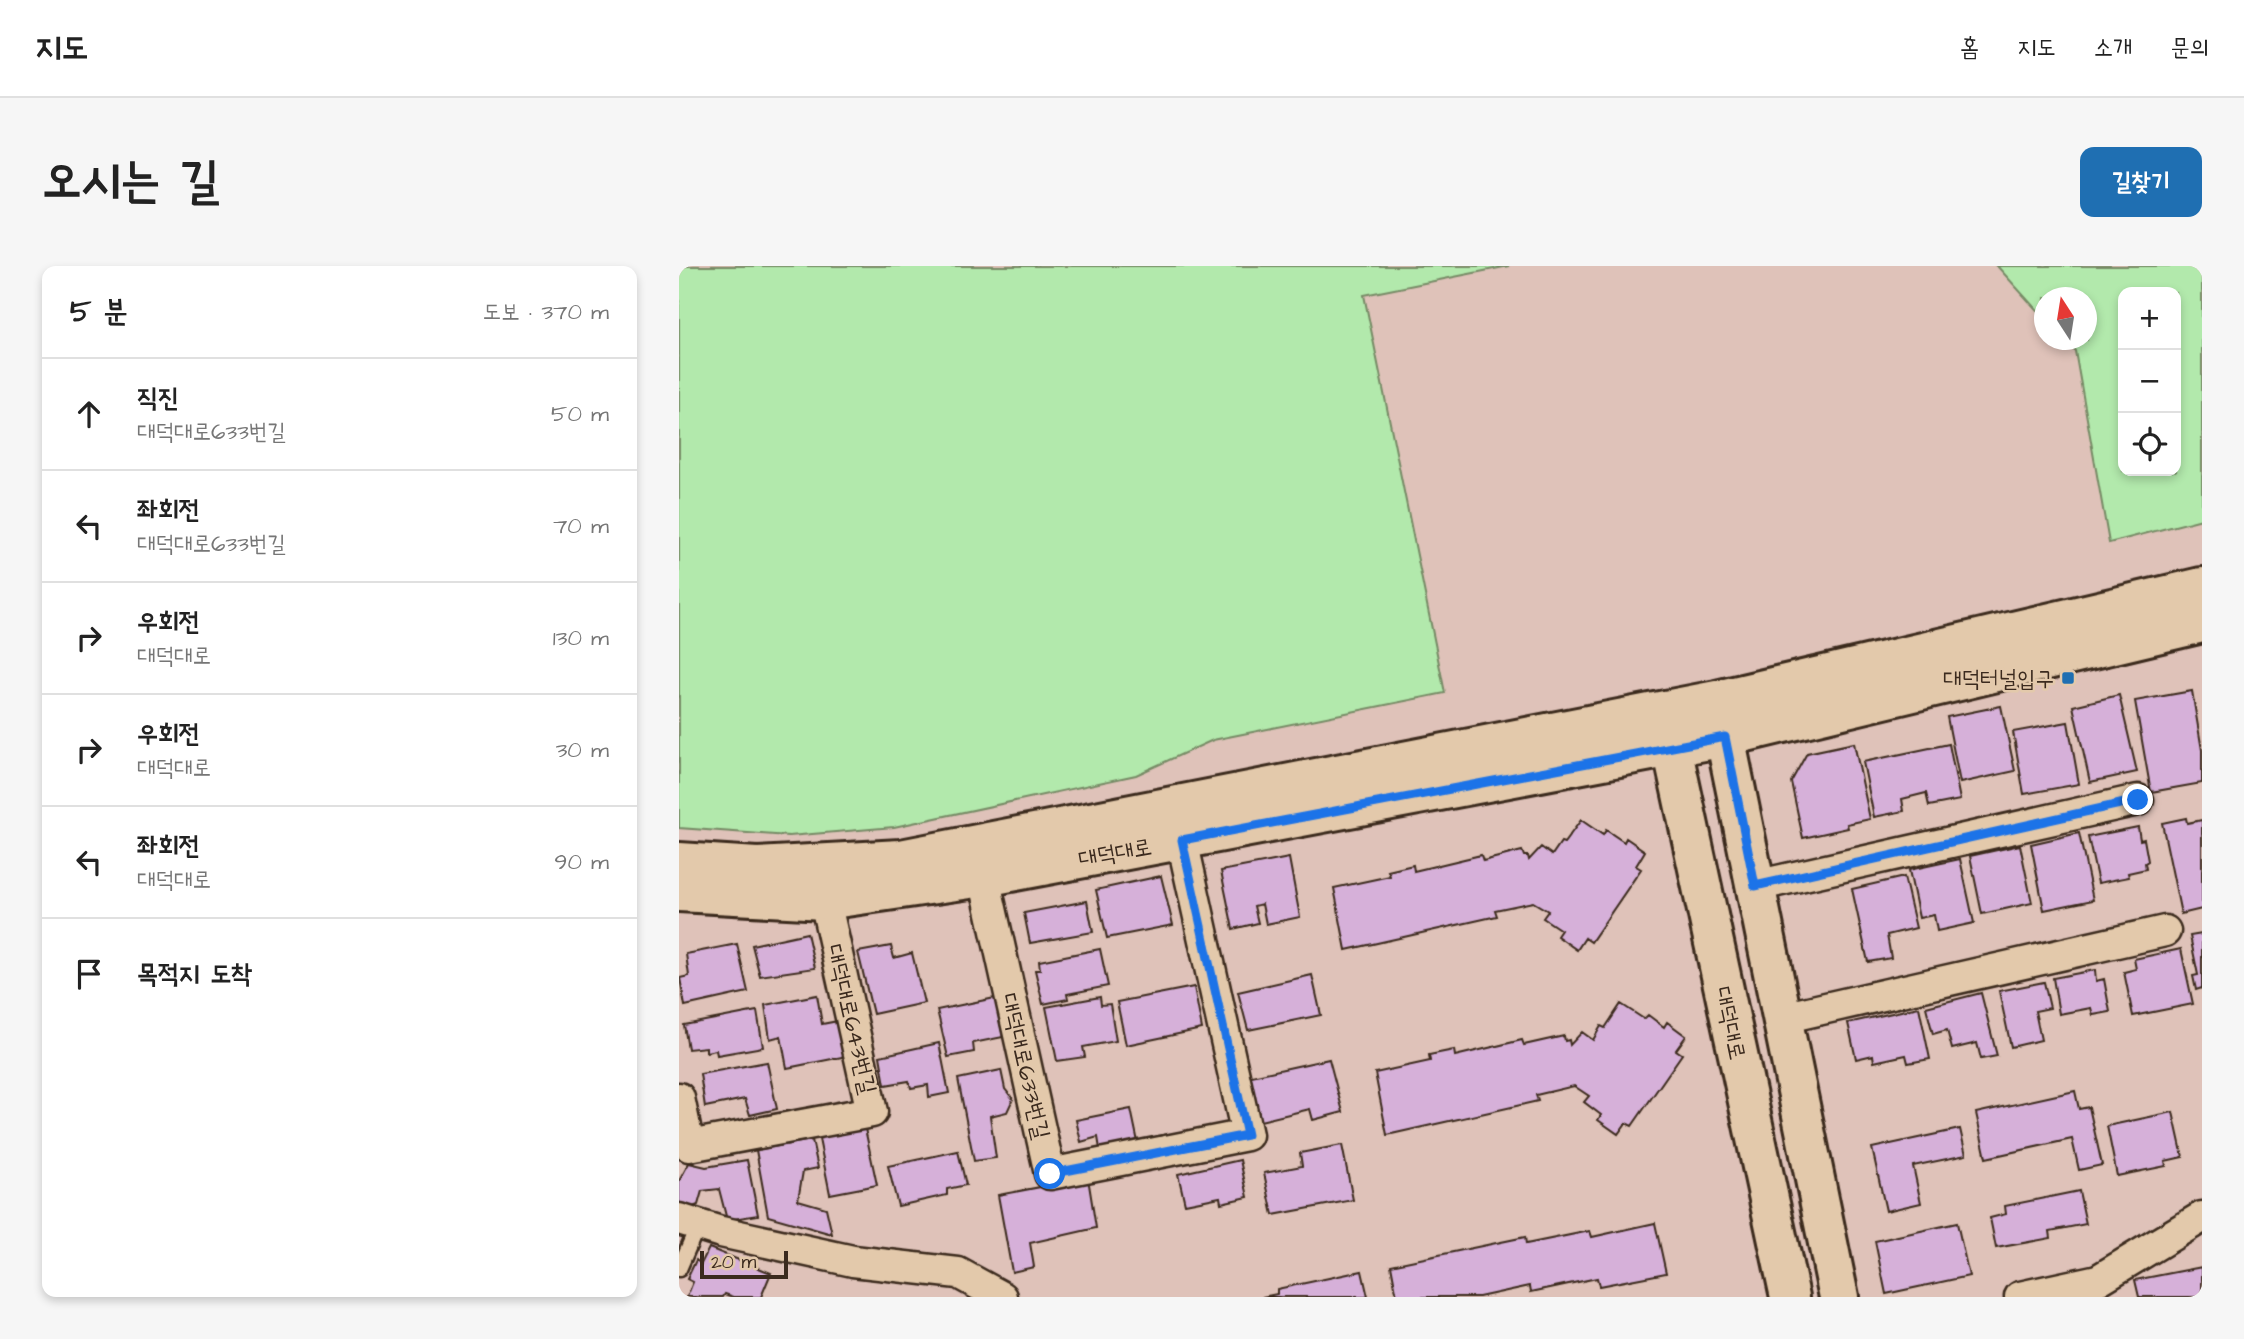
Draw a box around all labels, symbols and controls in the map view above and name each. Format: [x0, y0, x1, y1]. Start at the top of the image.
text: 지도 [35, 25, 88, 71]
text: 홈 [1960, 31, 1979, 65]
text: 지도 [2017, 31, 2056, 65]
text: 소개 [2094, 31, 2132, 65]
text: 문의 [2170, 31, 2209, 65]
button: 길찾기 [2080, 147, 2202, 217]
text: 오시는 길 [42, 148, 219, 216]
north arrow [2034, 287, 2097, 350]
map controls [2118, 287, 2181, 476]
button: + [2118, 287, 2181, 350]
text: 5 분 [70, 291, 127, 333]
text: 도보 · 370 m [483, 296, 609, 328]
button: − [2118, 350, 2181, 413]
text: 직진 [137, 380, 179, 416]
icon: ahead [70, 395, 108, 433]
text: 50 m [551, 398, 609, 430]
button: locate [2118, 413, 2181, 476]
text: 대덕대로633번길 [137, 416, 286, 448]
text: 좌회전 [137, 492, 200, 528]
icon: left [70, 507, 108, 545]
text: 70 m [553, 510, 609, 542]
text: 대덕대로633번길 [137, 528, 286, 560]
text: 우회전 [137, 604, 200, 640]
icon: right [70, 619, 108, 657]
text: 130 m [553, 622, 609, 654]
text: 대덕대로 [137, 640, 211, 672]
place label: 대덕터널입구 [1943, 663, 2054, 695]
marker: 대덕터널입구 [2060, 670, 2076, 686]
text: 우회전 [137, 716, 200, 752]
icon: right [70, 731, 108, 769]
text: 30 m [556, 734, 609, 766]
text: 대덕대로 [137, 752, 211, 784]
route end [2122, 784, 2153, 815]
text: 좌회전 [137, 828, 200, 864]
street label: 대덕대로 [1076, 831, 1154, 875]
icon: left [70, 843, 108, 881]
text: 90 m [554, 846, 609, 878]
text: 대덕대로 [137, 864, 211, 896]
street label: 대덕대로643번길 [818, 941, 884, 1097]
icon: arrive [70, 955, 108, 993]
text: 목적지 도착 [137, 956, 252, 992]
street label: 대덕대로 [1707, 984, 1753, 1063]
street label: 대덕대로633번길 [993, 990, 1057, 1142]
route start [1034, 1158, 1065, 1189]
scale bar [700, 1248, 787, 1280]
text: 20 m [711, 1249, 756, 1276]

